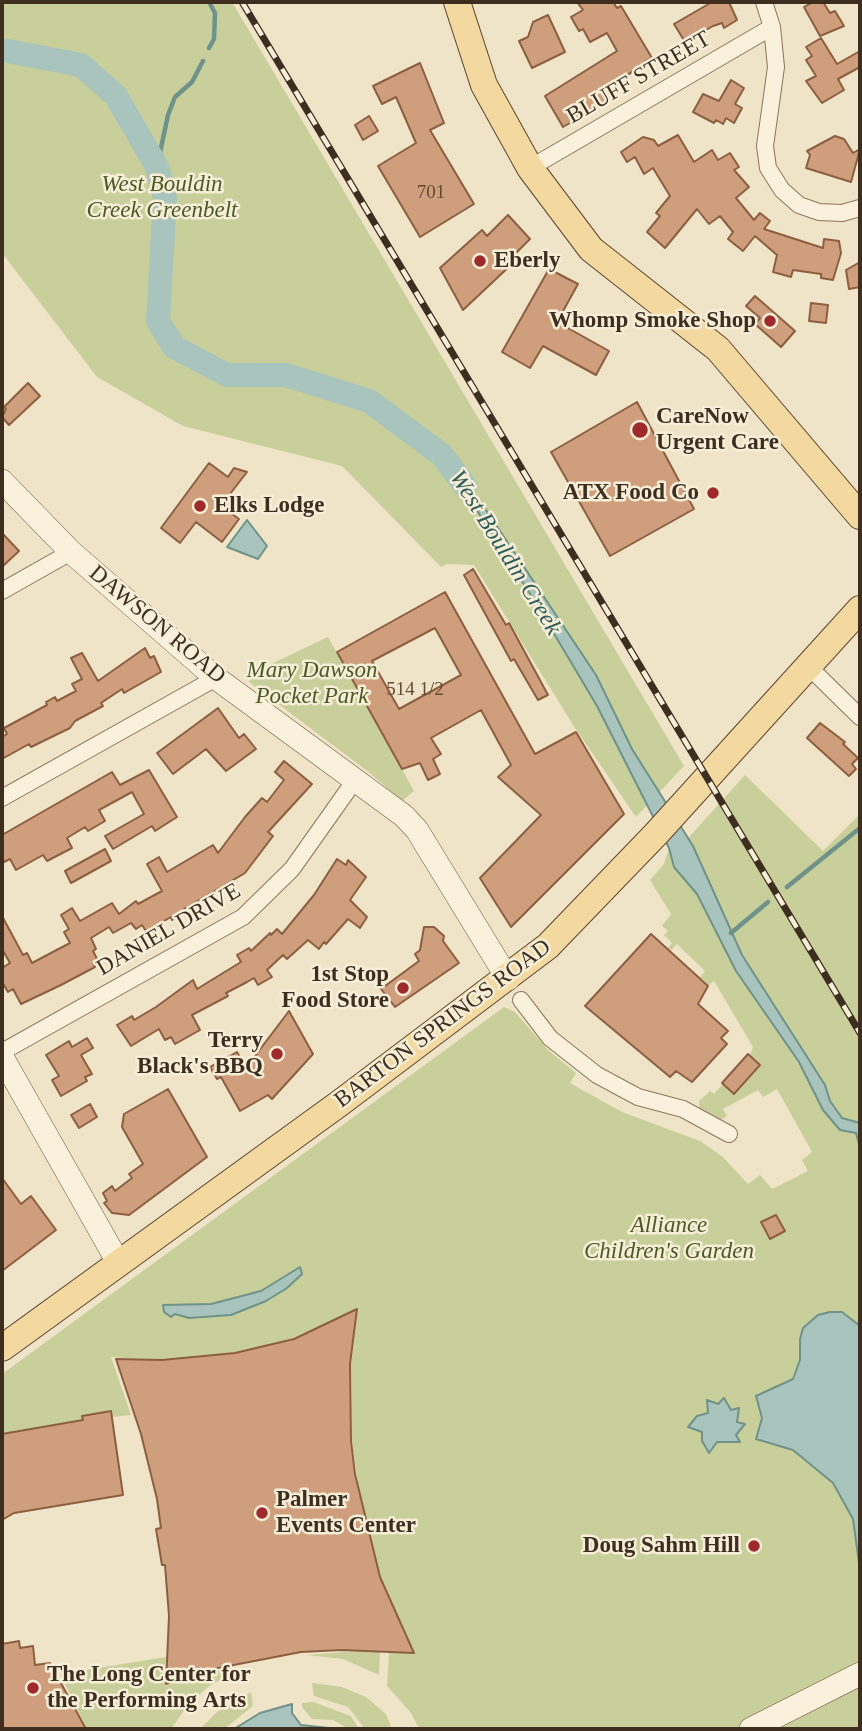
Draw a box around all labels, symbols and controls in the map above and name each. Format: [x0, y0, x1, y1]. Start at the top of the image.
street label: BLUFF STREET [562, 26, 716, 130]
park label: West Bouldin Creek Greenbelt [87, 171, 237, 225]
house number: 701 [417, 182, 445, 204]
place label: Eberly [494, 247, 560, 275]
marker: Eberly [472, 253, 488, 269]
place label: Whomp Smoke Shop [549, 307, 756, 335]
marker: Whomp Smoke Shop [762, 313, 778, 329]
place label: CareNow Urgent Care [656, 403, 779, 457]
marker: CareNow Urgent Care [630, 420, 650, 440]
water label: West Bouldin Creek [443, 465, 567, 641]
place label: ATX Food Co [563, 479, 699, 507]
marker: ATX Food Co [705, 485, 721, 501]
place label: Elks Lodge [214, 492, 325, 520]
marker: Elks Lodge [192, 498, 208, 514]
street label: DAWSON ROAD [83, 560, 231, 690]
park label: Mary Dawson Pocket Park [247, 657, 377, 711]
house number: 514 1/2 [386, 679, 444, 701]
street label: DANIEL DRIVE [92, 878, 246, 982]
street label: BARTON SPRINGS ROAD [329, 934, 557, 1114]
place label: 1st Stop Food Store [281, 961, 389, 1015]
marker: 1st Stop Food Store [395, 980, 411, 996]
place label: Terry Black's BBQ [137, 1027, 263, 1081]
marker: Terry Black's BBQ [269, 1046, 285, 1062]
park label: Alliance Children's Garden [584, 1212, 754, 1266]
place label: Palmer Events Center [276, 1486, 416, 1540]
marker: Palmer Events Center [254, 1505, 270, 1521]
place label: Doug Sahm Hill [583, 1532, 740, 1560]
marker: Doug Sahm Hill [746, 1538, 762, 1554]
place label: The Long Center for the Performing Arts [47, 1661, 251, 1715]
marker: The Long Center for the Performing Arts [25, 1680, 41, 1696]

